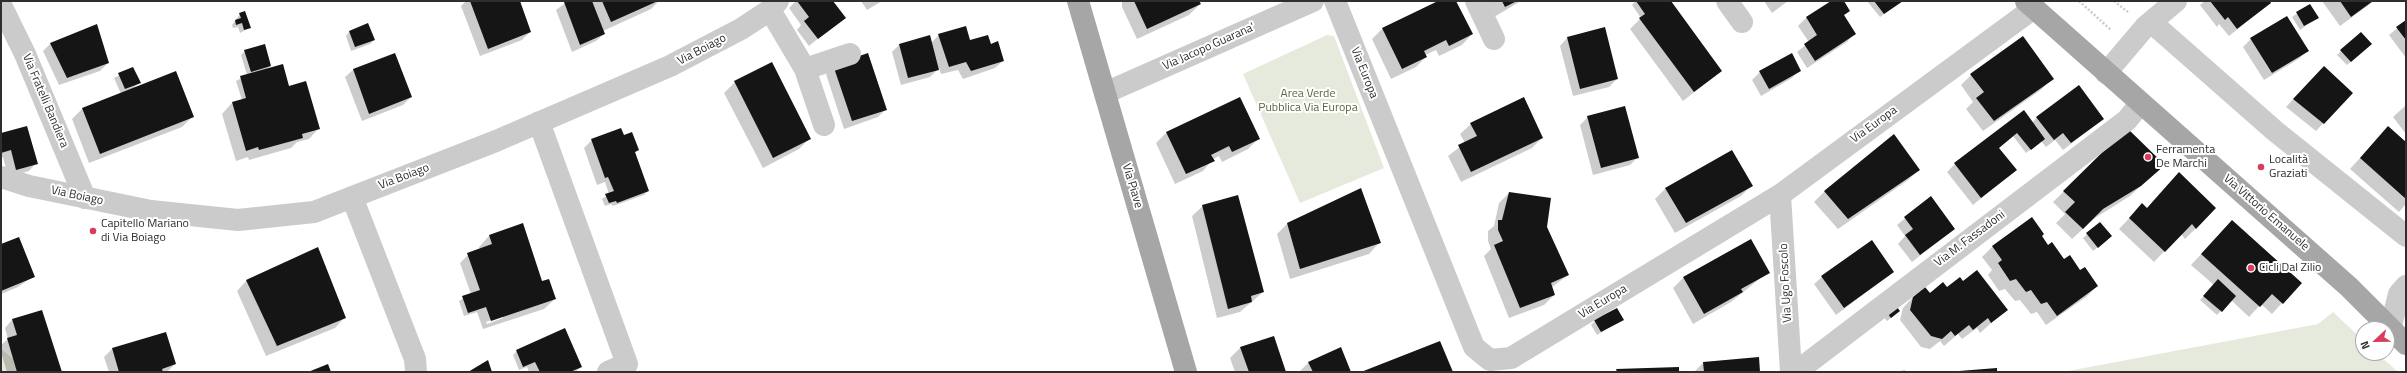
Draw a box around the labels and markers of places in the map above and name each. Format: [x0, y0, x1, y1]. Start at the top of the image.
place label: Ferramenta De Marchi [2156, 143, 2215, 171]
marker: Ferramenta De Marchi [2143, 152, 2153, 162]
place label: Località Graziati [2269, 153, 2308, 181]
marker: Località Graziati [2256, 162, 2266, 172]
place label: Capitello Mariano di Via Boiago [101, 217, 189, 245]
marker: Capitello Mariano di Via Boiago [88, 226, 98, 236]
place label: Cicli Dal Zilio [2259, 261, 2321, 275]
marker: Cicli Dal Zilio [2246, 263, 2256, 273]

